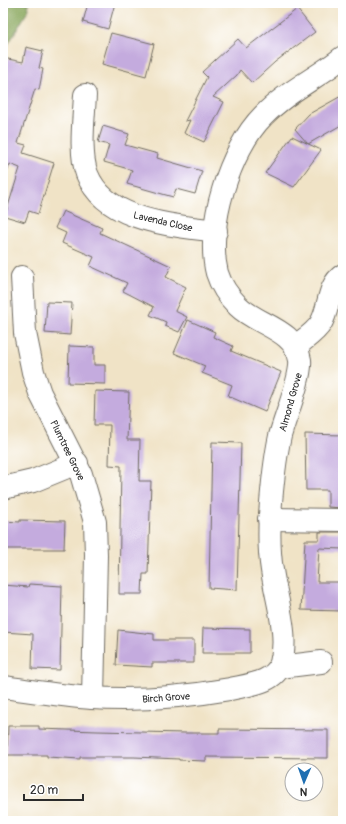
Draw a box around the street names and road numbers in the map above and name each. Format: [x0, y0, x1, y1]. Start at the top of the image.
street label: Lavenda Close [132, 209, 194, 235]
street label: Almond Grove [277, 371, 305, 433]
street label: Plumtree Grove [47, 418, 87, 483]
street label: Birch Grove [142, 690, 190, 706]

